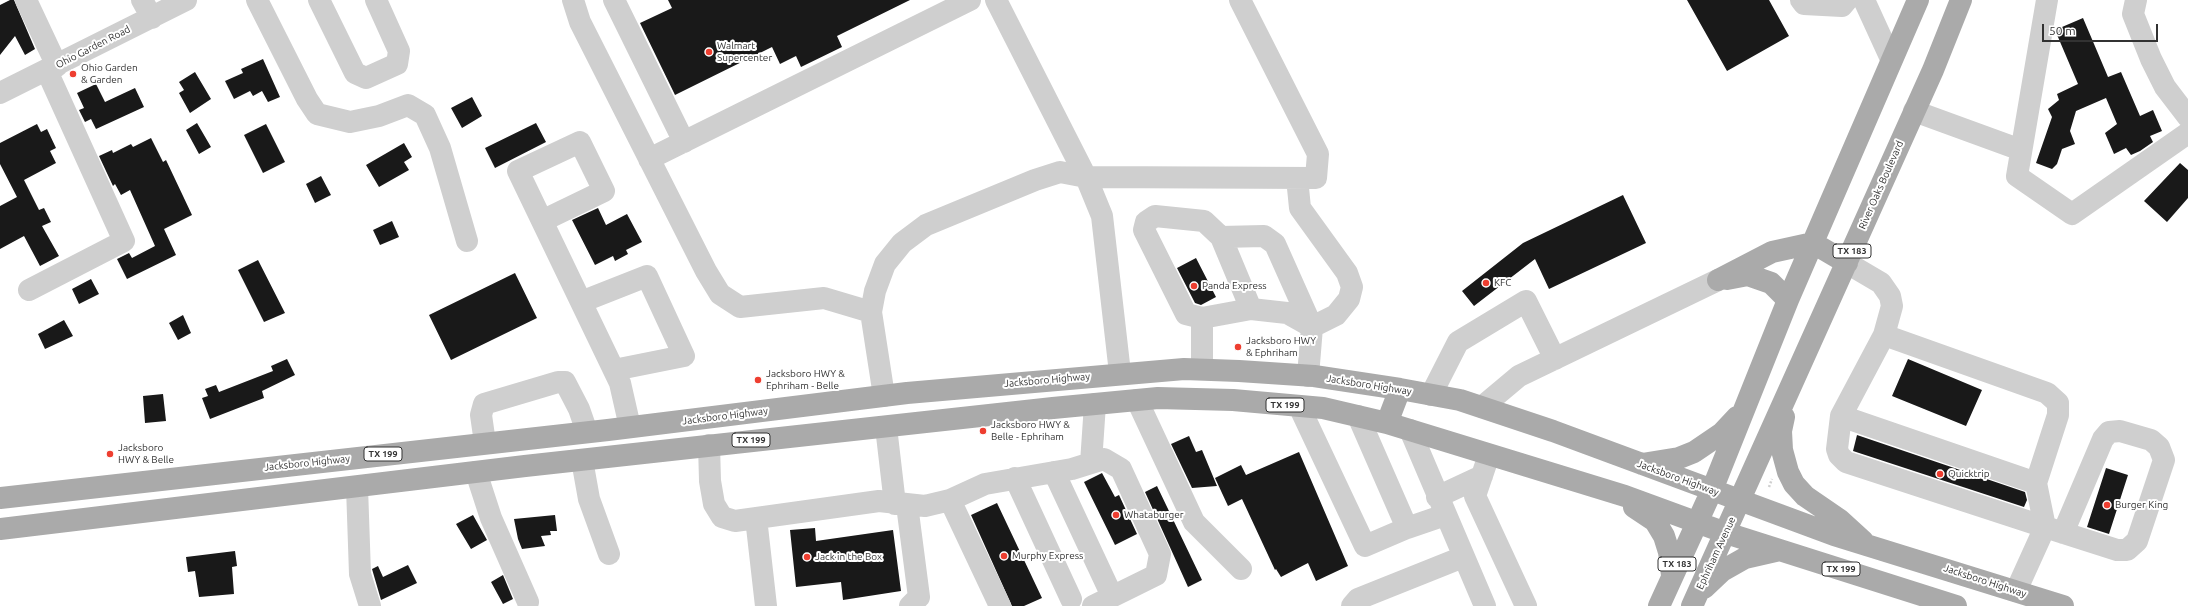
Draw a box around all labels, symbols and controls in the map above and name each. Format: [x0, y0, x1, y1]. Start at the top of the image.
scale bar [2044, 16, 2160, 42]
street label: Ohio Garden Road [54, 23, 132, 71]
text: 50 m [2049, 24, 2076, 37]
place label: Walmart Supercenter [717, 40, 772, 64]
marker: Walmart Supercenter [704, 47, 714, 57]
place label: Ohio Garden & Garden [81, 62, 138, 86]
marker: Ohio Garden & Garden [68, 69, 78, 79]
street label: River Oaks Boulevard [1856, 139, 1906, 231]
road number: TX 183 [1833, 244, 1871, 258]
place label: KFC [1494, 277, 1511, 289]
marker: KFC [1481, 278, 1491, 288]
place label: Panda Express [1202, 280, 1267, 292]
marker: Panda Express [1189, 281, 1199, 291]
place label: Jacksboro HWY & Ephriham [1246, 335, 1316, 358]
marker: Jacksboro HWY & Ephriham [1233, 342, 1243, 352]
place label: Jacksboro HWY & Ephriham - Belle [766, 368, 845, 392]
street label: Jacksboro Highway [1004, 370, 1090, 390]
street label: Jacksboro Highway [1325, 372, 1413, 398]
marker: Jacksboro HWY & Ephriham - Belle [753, 375, 763, 385]
road number: TX 199 [1266, 398, 1304, 412]
street label: Jacksboro Highway [681, 405, 769, 427]
place label: Jacksboro HWY & Belle - Ephriham [991, 419, 1070, 442]
marker: Jacksboro HWY & Belle - Ephriham [978, 426, 988, 436]
road number: TX 199 [732, 433, 770, 447]
place label: Jacksboro HWY & Belle [118, 442, 174, 466]
road number: TX 199 [364, 447, 402, 461]
marker: Jacksboro HWY & Belle [105, 449, 115, 459]
street label: Jacksboro Highway [263, 453, 351, 473]
street label: Jacksboro Highway [1635, 458, 1721, 498]
place label: Quicktrip [1948, 468, 1990, 480]
marker: Quicktrip [1935, 469, 1945, 479]
place label: Burger King [2115, 499, 2168, 511]
marker: Burger King [2102, 500, 2112, 510]
place label: Whataburger [1124, 509, 1184, 521]
marker: Whataburger [1111, 510, 1121, 520]
street label: Ephriham Avenue [1694, 515, 1738, 591]
place label: Murphy Express [1012, 550, 1083, 562]
place label: Jack in the Box [815, 551, 882, 563]
marker: Murphy Express [999, 551, 1009, 561]
marker: Jack in the Box [802, 552, 812, 562]
road number: TX 183 [1658, 557, 1696, 571]
road number: TX 199 [1822, 562, 1860, 576]
street label: Jacksboro Highway [1942, 562, 2028, 600]

